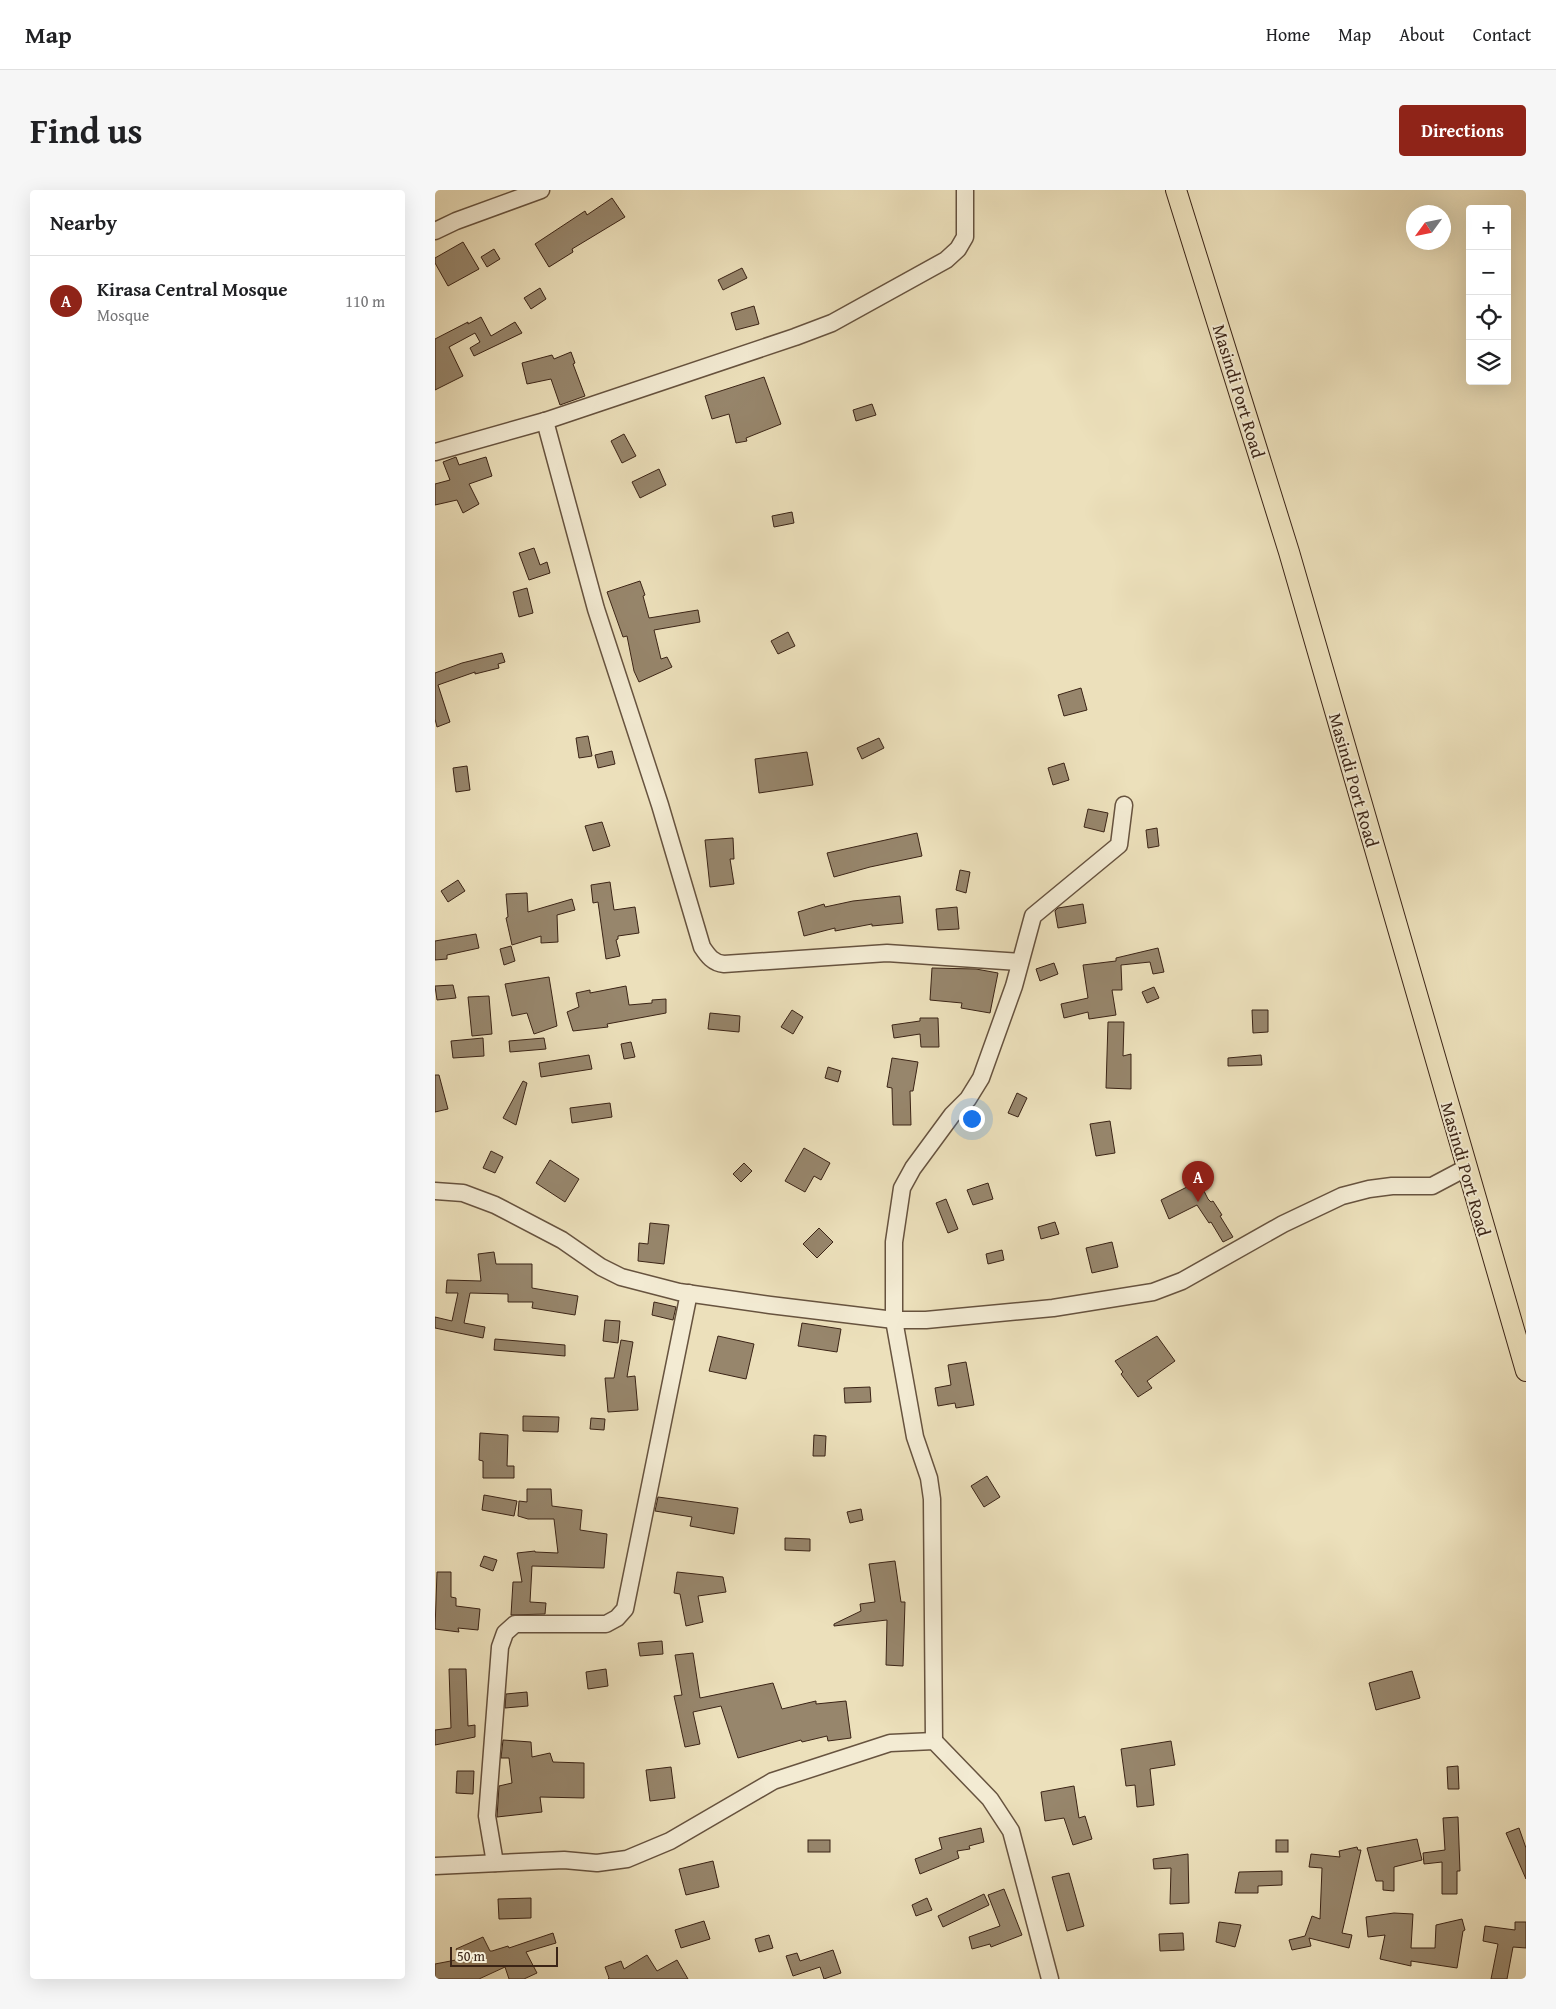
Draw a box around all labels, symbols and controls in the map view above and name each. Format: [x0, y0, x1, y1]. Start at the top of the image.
text: Map [25, 17, 72, 52]
text: Home [1266, 21, 1310, 48]
text: Map [1338, 21, 1371, 48]
text: About [1399, 21, 1445, 48]
text: Contact [1473, 21, 1531, 48]
text: Find us [30, 105, 143, 156]
button: Directions [1399, 105, 1526, 156]
north arrow [1406, 205, 1451, 250]
map controls [1466, 205, 1511, 385]
button: + [1466, 205, 1511, 250]
text: Nearby [50, 207, 117, 238]
button: − [1466, 250, 1511, 295]
text: Kirasa Central Mosque [97, 275, 288, 303]
text: A [61, 289, 71, 313]
text: 110 m [345, 289, 385, 313]
button: locate [1466, 295, 1511, 340]
text: Mosque [97, 303, 149, 327]
street label: Masindi Port Road [1206, 321, 1272, 462]
button: layers [1466, 340, 1511, 385]
street label: Masindi Port Road [1322, 710, 1386, 851]
street label: Masindi Port Road [1434, 1099, 1498, 1240]
your location [959, 1106, 985, 1132]
pin: A [1182, 1161, 1214, 1202]
scale bar [450, 1944, 557, 1967]
text: 50 m [457, 1946, 485, 1966]

